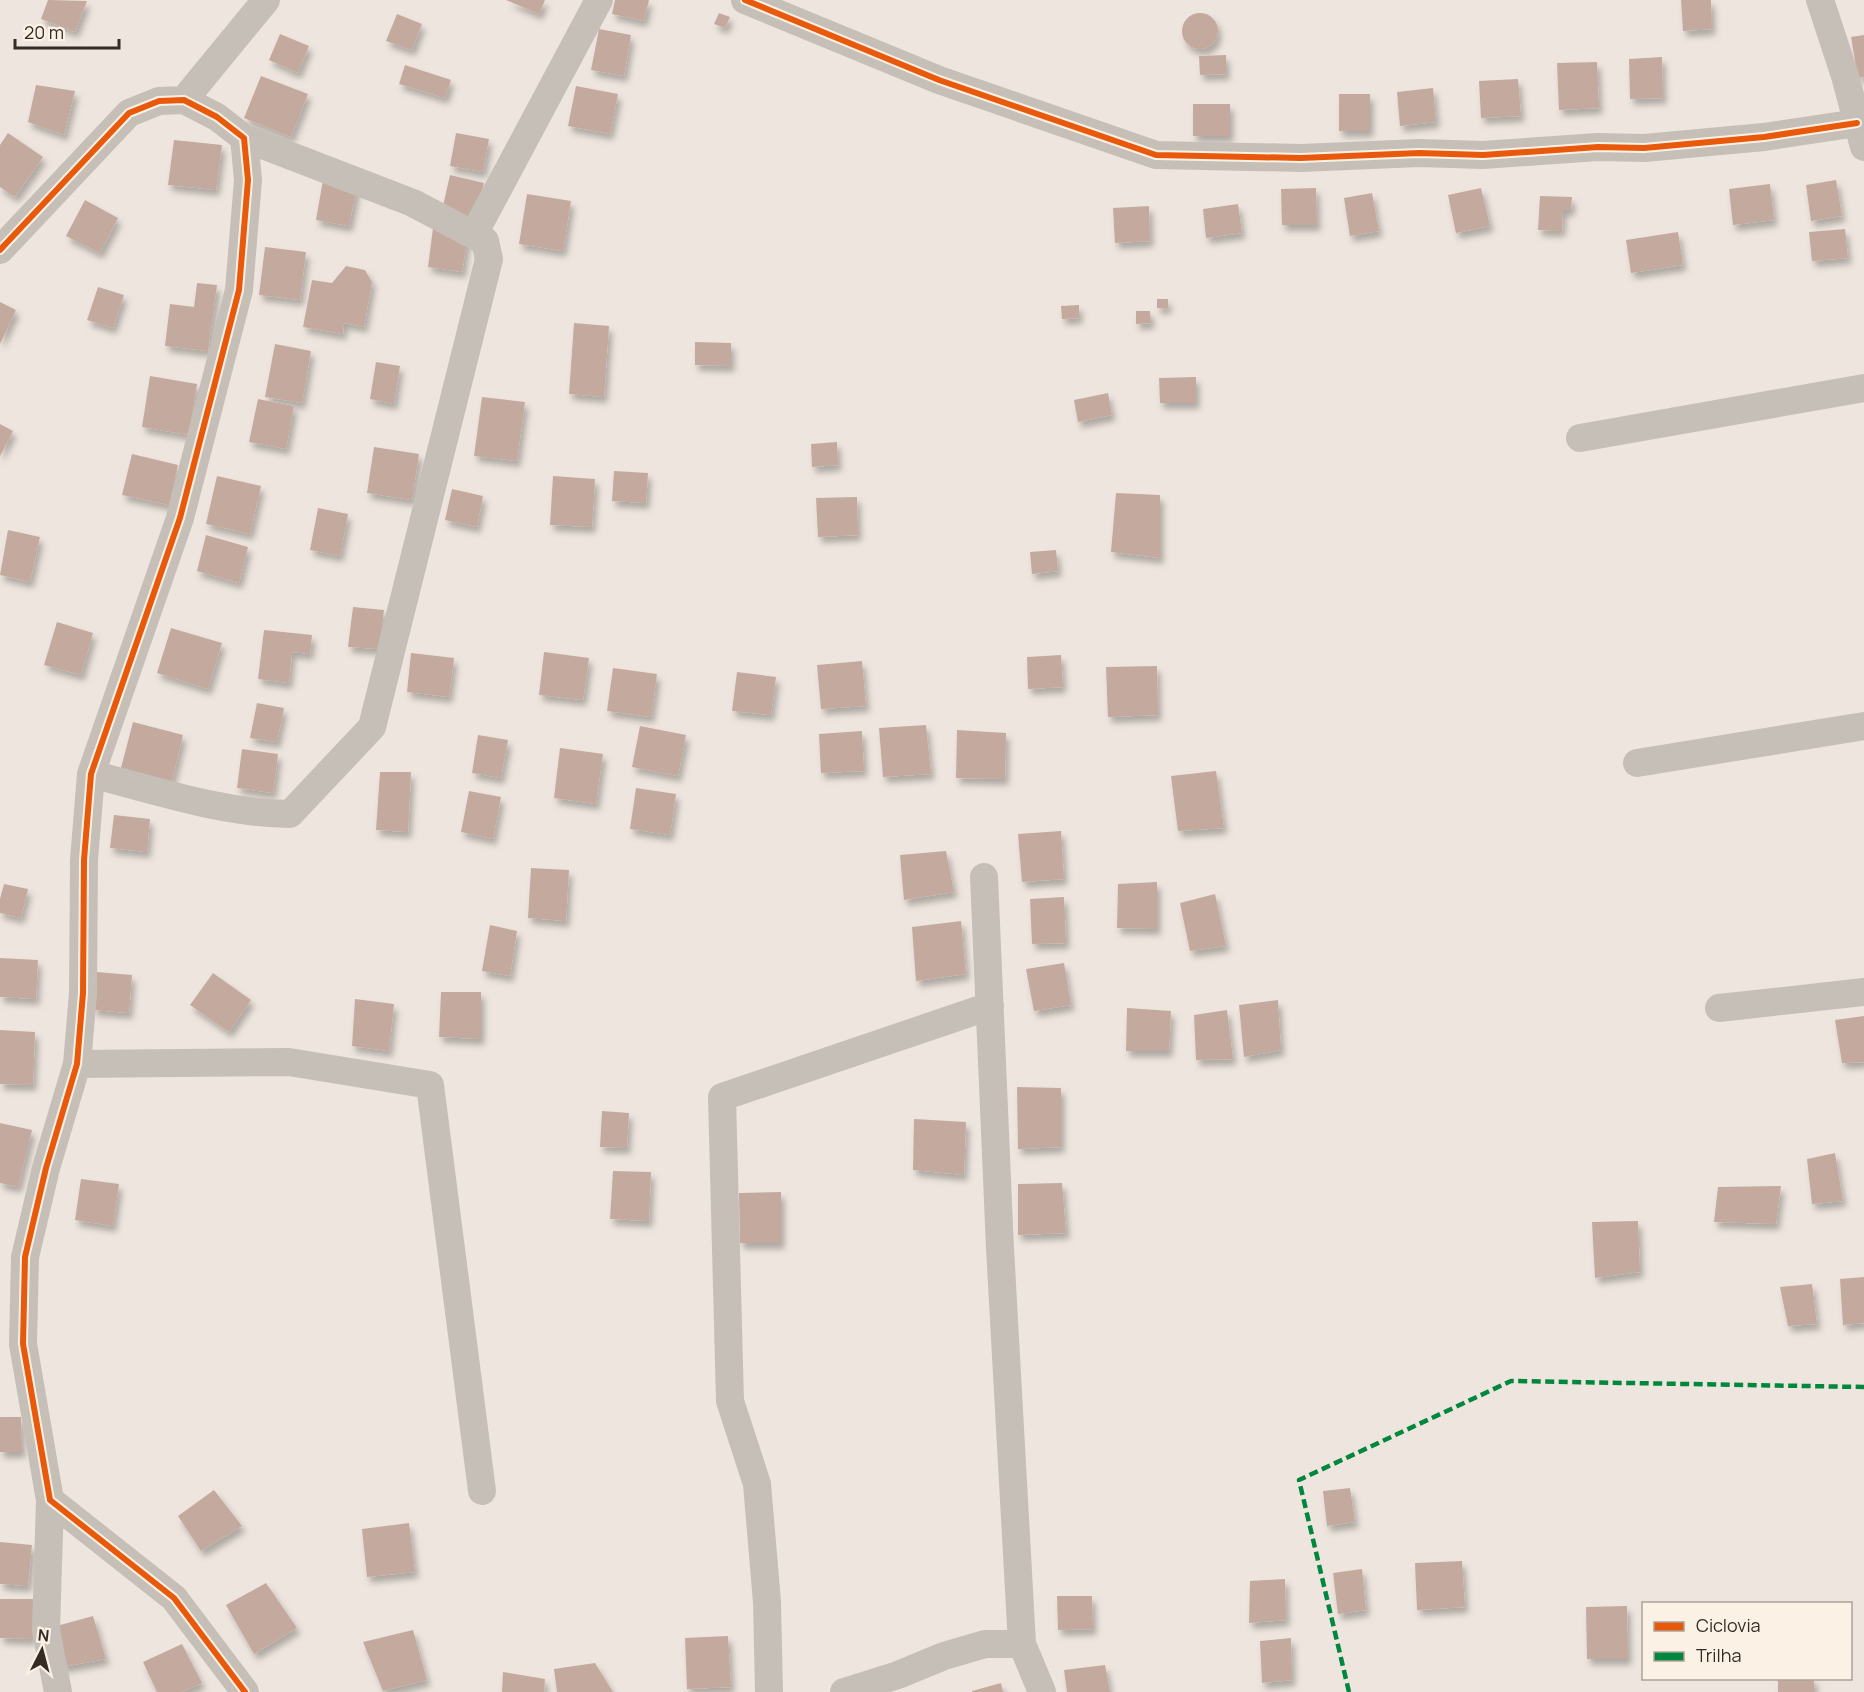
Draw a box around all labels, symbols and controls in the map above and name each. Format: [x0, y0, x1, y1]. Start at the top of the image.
scale bar [15, 12, 118, 50]
text: 20 m [24, 20, 64, 44]
legend [1642, 1602, 1852, 1680]
text: Ciclovia [1696, 1613, 1761, 1637]
north arrow [12, 1620, 72, 1680]
text: N [37, 1624, 50, 1647]
text: Trilha [1696, 1643, 1741, 1667]

